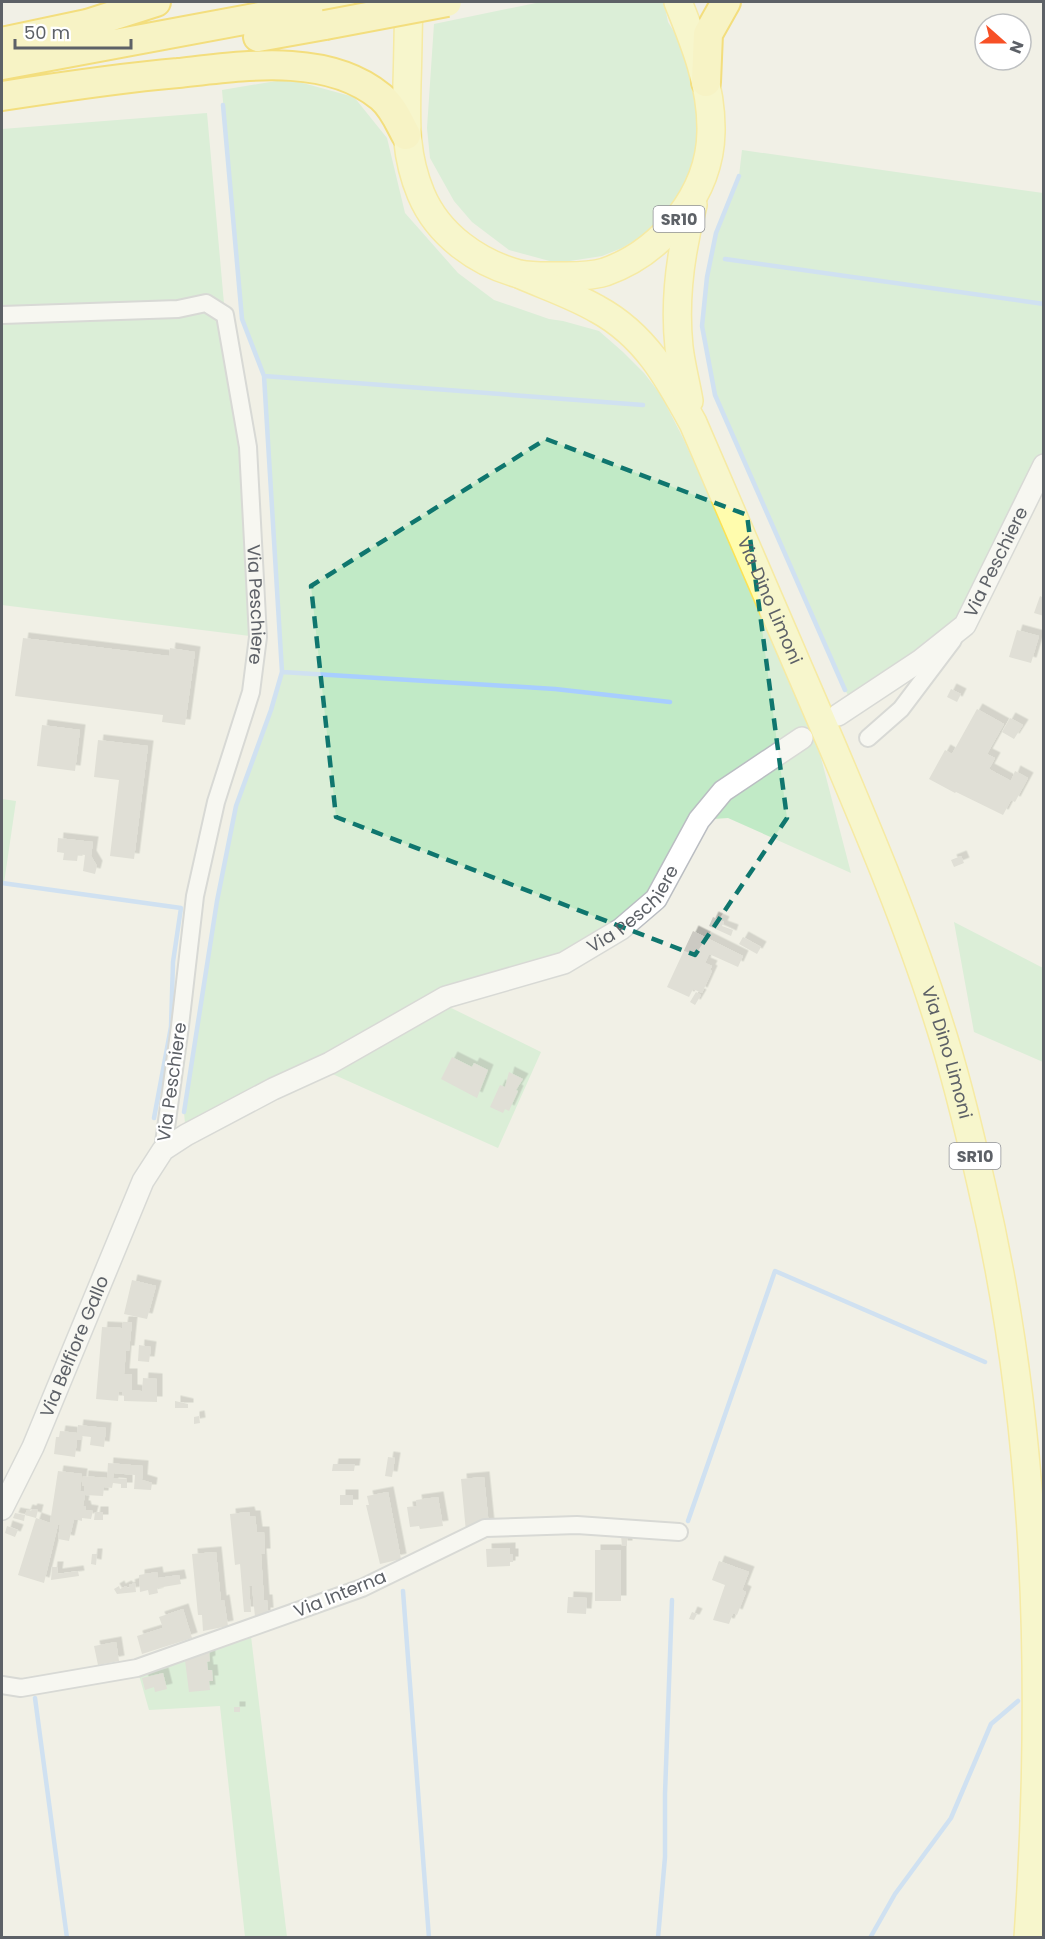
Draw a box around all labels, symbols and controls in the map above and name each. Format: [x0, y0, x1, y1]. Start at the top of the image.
scale bar [15, 12, 130, 50]
north arrow [973, 12, 1033, 72]
text: 50 m [24, 20, 70, 45]
text: N [1004, 37, 1029, 57]
road number: SR10 [654, 206, 704, 232]
street label: Via Peschiere [958, 502, 1034, 621]
street label: Via Dino Limoni [731, 533, 809, 668]
street label: Via Peschiere [241, 544, 271, 666]
street label: Via Peschiere [582, 860, 684, 959]
street label: Via Dino Limoni [916, 983, 978, 1121]
street label: Via Peschiere [151, 1021, 192, 1143]
road number: SR10 [950, 1143, 1000, 1169]
street label: Via Belfiore Gallo [34, 1272, 115, 1421]
street label: Via Interna [290, 1564, 390, 1623]

